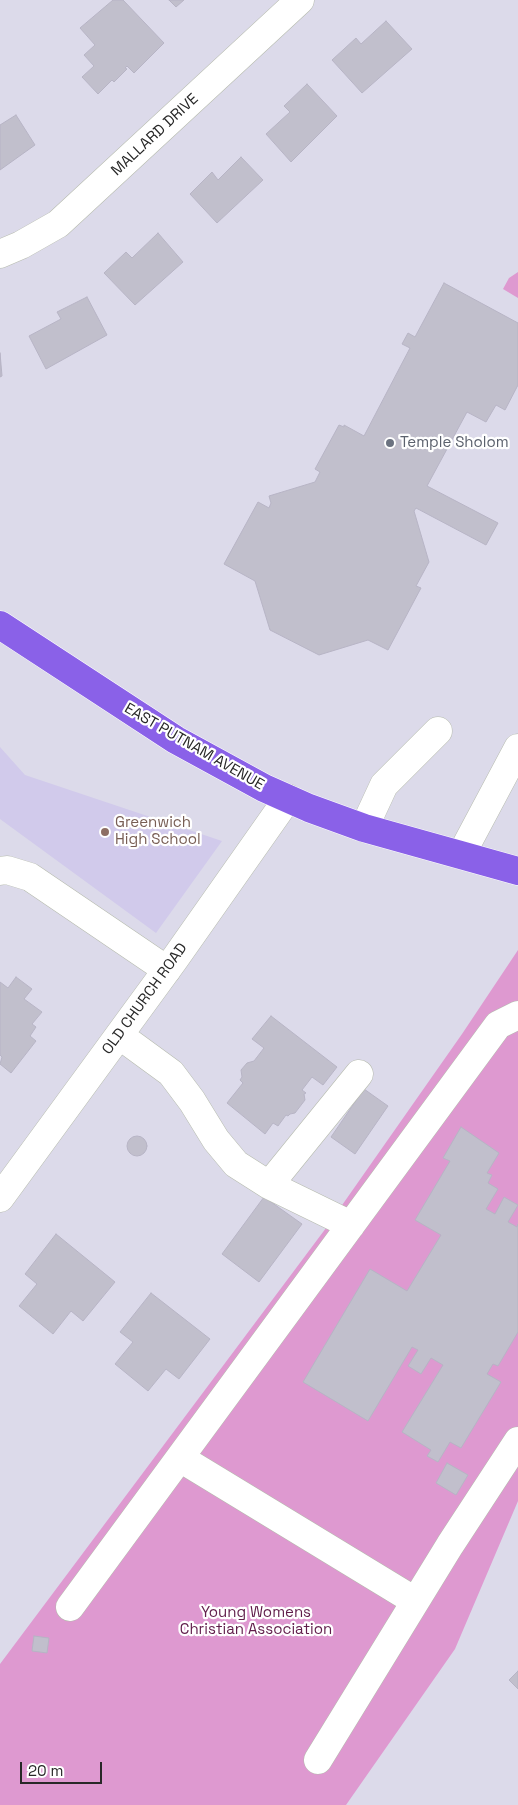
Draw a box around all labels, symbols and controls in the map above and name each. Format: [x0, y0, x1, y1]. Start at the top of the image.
street label: MALLARD DRIVE [108, 90, 202, 180]
place label: Temple Sholom [400, 434, 509, 452]
marker: Temple Sholom [384, 437, 396, 449]
street label: EAST PUTNAM AVENUE [121, 700, 267, 794]
place label: Greenwich High School [115, 814, 201, 849]
marker: Greenwich High School [99, 826, 111, 838]
street label: OLD CHURCH ROAD [99, 940, 191, 1058]
park label: Young Womens Christian Association [180, 1604, 332, 1639]
scale bar [22, 1752, 105, 1784]
text: 20 m [28, 1761, 63, 1780]

